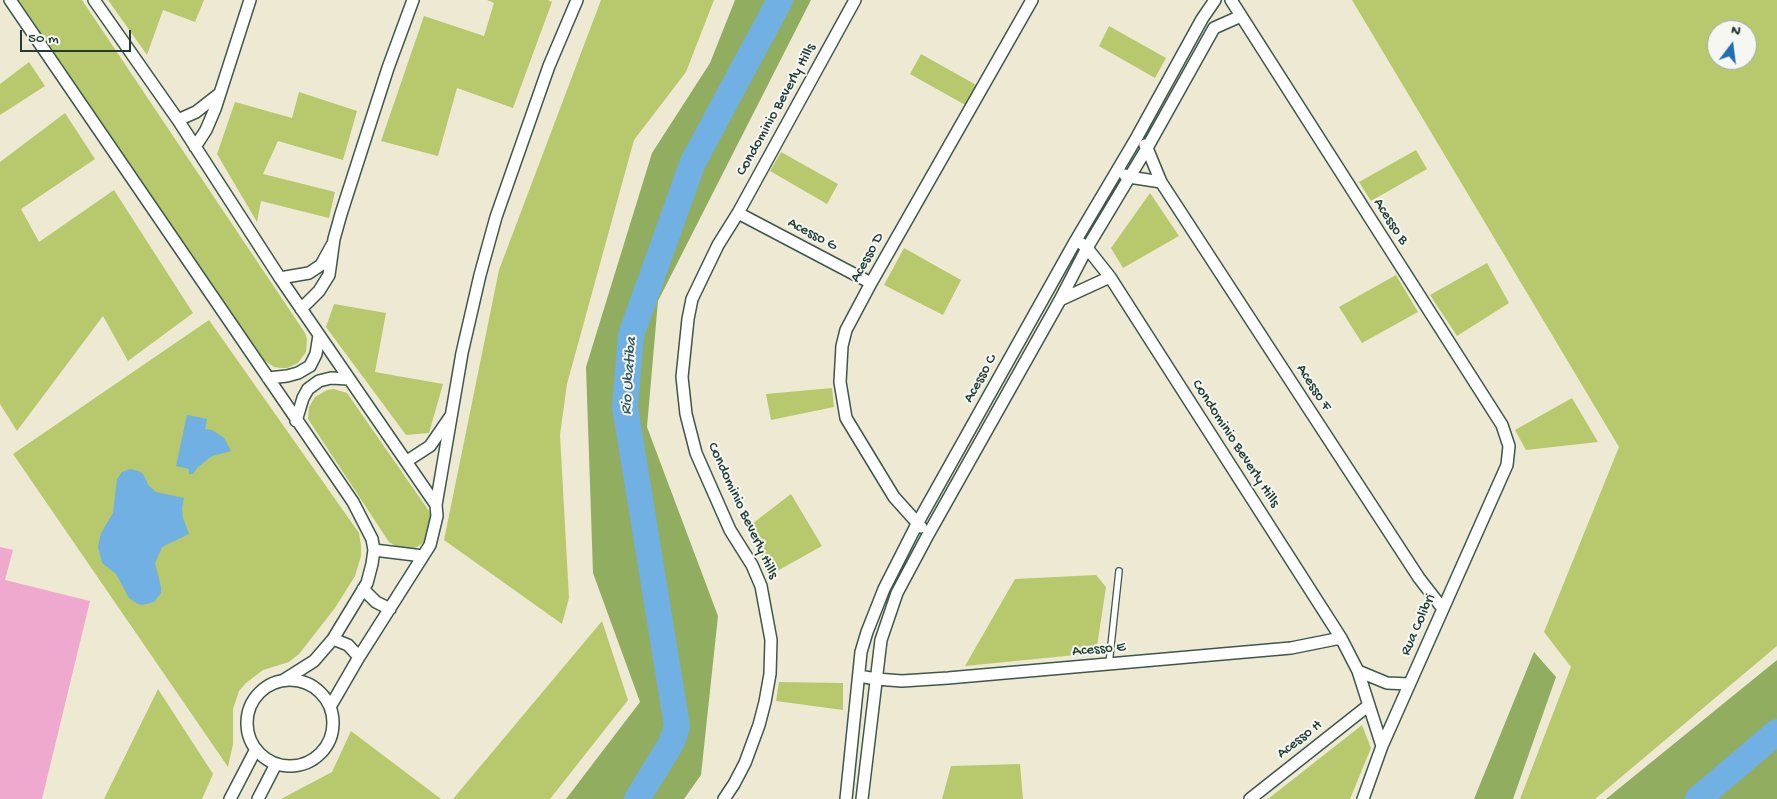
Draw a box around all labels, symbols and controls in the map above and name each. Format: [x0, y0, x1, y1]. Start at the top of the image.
scale bar [22, 20, 134, 52]
north arrow [1707, 20, 1757, 70]
text: N [1729, 22, 1742, 40]
text: 50 m [28, 30, 59, 48]
street label: Condominio Beverly Hills [733, 41, 821, 179]
street label: Acesso B [1368, 195, 1412, 249]
street label: Acesso G [784, 214, 840, 256]
street label: Acesso D [847, 230, 889, 286]
water label: Rio Ubatiba [618, 337, 642, 415]
street label: Acesso C [960, 352, 1002, 406]
street label: Acesso F [1291, 361, 1335, 415]
street label: Condominio Beverly Hills [1187, 377, 1283, 511]
street label: Condominio Beverly Hills [702, 440, 782, 582]
street label: Rua Colibri [1397, 591, 1441, 659]
street label: Acesso E [1072, 639, 1126, 661]
street label: Acesso H [1274, 717, 1326, 763]

